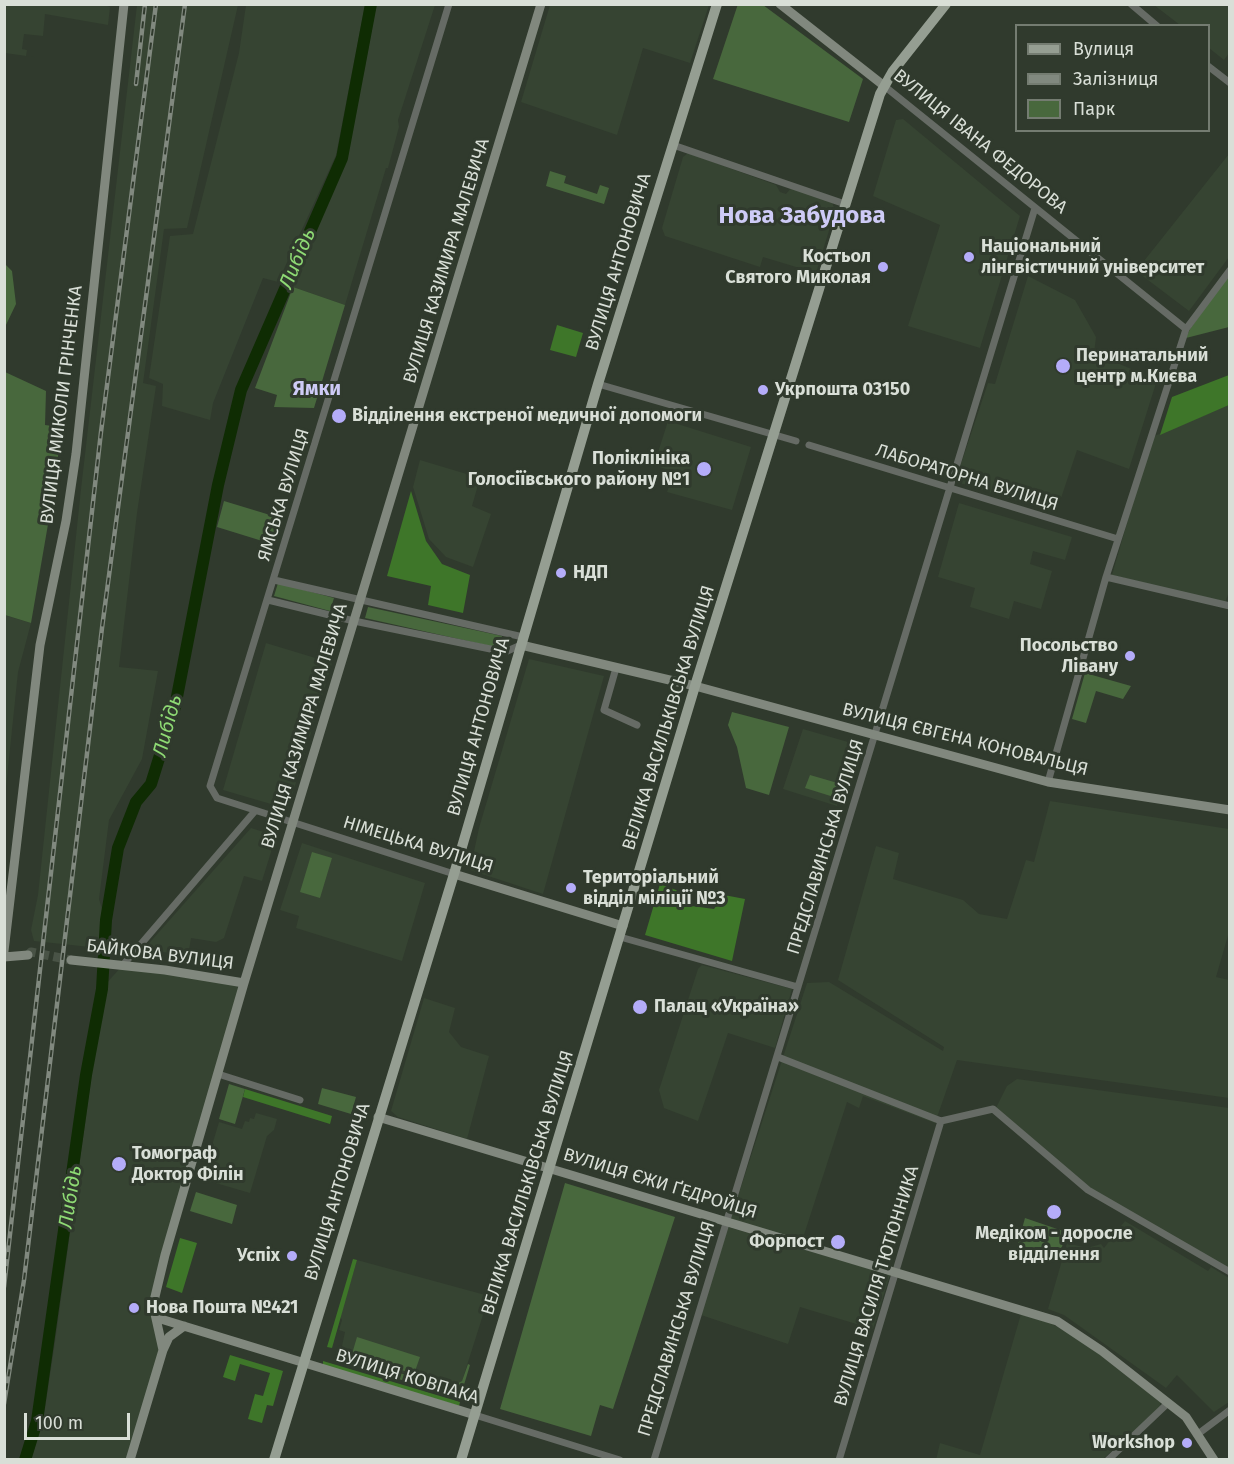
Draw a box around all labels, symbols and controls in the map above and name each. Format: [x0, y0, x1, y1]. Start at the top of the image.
legend [1015, 24, 1210, 132]
text: Вулиця [1073, 38, 1134, 60]
street label: ВУЛИЦЯ ІВАНА ФЕДОРОВА [889, 65, 1071, 219]
text: Залізниця [1073, 68, 1159, 90]
text: Парк [1073, 98, 1115, 120]
street label: ВУЛИЦЯ КАЗИМИРА МАЛЕВИЧА [399, 136, 495, 386]
street label: ВУЛИЦЯ АНТОНОВИЧА [582, 171, 656, 353]
district label: Нова Забудова [718, 202, 886, 230]
water label: Либідь [275, 225, 321, 293]
place label: Національний лінгвістичний університет [981, 236, 1204, 278]
place label: Костьол Святого Миколая [725, 246, 871, 288]
marker: Національний лінгвістичний університет [962, 250, 976, 264]
marker: Костьол Святого Миколая [876, 260, 890, 274]
street label: ВУЛИЦЯ МИКОЛИ ГРІНЧЕНКА [37, 284, 87, 526]
place label: Перинатальний центр м.Києва [1076, 345, 1208, 388]
marker: Перинатальний центр м.Києва [1054, 357, 1072, 375]
district label: Ямки [293, 377, 341, 401]
place label: Укрпошта 03150 [775, 379, 910, 401]
marker: Укрпошта 03150 [756, 383, 770, 397]
place label: Відділення екстреної медичної допомоги [352, 405, 702, 427]
marker: Відділення екстреної медичної допомоги [330, 407, 348, 425]
street label: ЯМСЬКА ВУЛИЦЯ [254, 426, 314, 564]
street label: ЛАБОРАТОРНА ВУЛИЦЯ [873, 440, 1061, 516]
place label: Поліклініка Голосіївського району №1 [468, 448, 690, 490]
marker: Поліклініка Голосіївського району №1 [695, 460, 713, 478]
place label: НДП [573, 562, 608, 584]
marker: НДП [554, 566, 568, 580]
street label: ВЕЛИКА ВАСИЛЬКІВСЬКА ВУЛИЦЯ [618, 583, 720, 853]
street label: ВУЛИЦЯ КАЗИМИРА МАЛЕВИЧА [257, 601, 353, 851]
street label: ВУЛИЦЯ АНТОНОВИЧА [443, 635, 515, 819]
place label: Посольство Лівану [1020, 635, 1118, 678]
marker: Посольство Лівану [1123, 649, 1137, 663]
water label: Либідь [148, 692, 188, 760]
street label: ВУЛИЦЯ ЄВГЕНА КОНОВАЛЬЦЯ [840, 699, 1090, 781]
street label: ПРЕДСЛАВИНСЬКА ВУЛИЦЯ [783, 737, 869, 957]
street label: НІМЕЦЬКА ВУЛИЦЯ [340, 812, 496, 878]
place label: Територіальний відділ міліції №3 [583, 867, 726, 910]
marker: Територіальний відділ міліції №3 [564, 881, 578, 895]
street label: БАЙКОВА ВУЛИЦЯ [85, 935, 235, 975]
place label: Палац «Україна» [654, 996, 799, 1018]
marker: Палац «Україна» [631, 998, 649, 1016]
street label: ВЕЛИКА ВАСИЛЬКІВСЬКА ВУЛИЦЯ [477, 1048, 579, 1318]
street label: ВУЛИЦЯ АНТОНОВИЧА [301, 1101, 375, 1283]
place label: Томограф Доктор Філін [132, 1143, 244, 1186]
street label: ВУЛИЦЯ ЄЖИ ҐЕДРОЙЦЯ [561, 1144, 759, 1224]
marker: Томограф Доктор Філін [110, 1155, 128, 1173]
street label: ВУЛИЦЯ ВАСИЛЯ ТЮТЮННИКА [830, 1163, 924, 1409]
water label: Либідь [54, 1164, 88, 1230]
marker: Медіком - доросле відділення [1045, 1203, 1063, 1221]
street label: ПРЕДСЛАВИНСЬКА ВУЛИЦЯ [634, 1219, 720, 1439]
place label: Медіком - доросле відділення [975, 1223, 1133, 1266]
place label: Форпост [749, 1231, 824, 1253]
marker: Форпост [829, 1233, 847, 1251]
place label: Успіх [237, 1245, 280, 1267]
marker: Успіх [285, 1249, 299, 1263]
place label: Нова Пошта №421 [146, 1297, 298, 1319]
marker: Нова Пошта №421 [127, 1301, 141, 1315]
street label: ВУЛИЦЯ КОВПАКА [333, 1345, 481, 1409]
scale bar [27, 1401, 134, 1439]
text: 100 m [35, 1412, 83, 1434]
place label: Workshop [1092, 1432, 1175, 1454]
marker: Workshop [1180, 1436, 1194, 1450]

